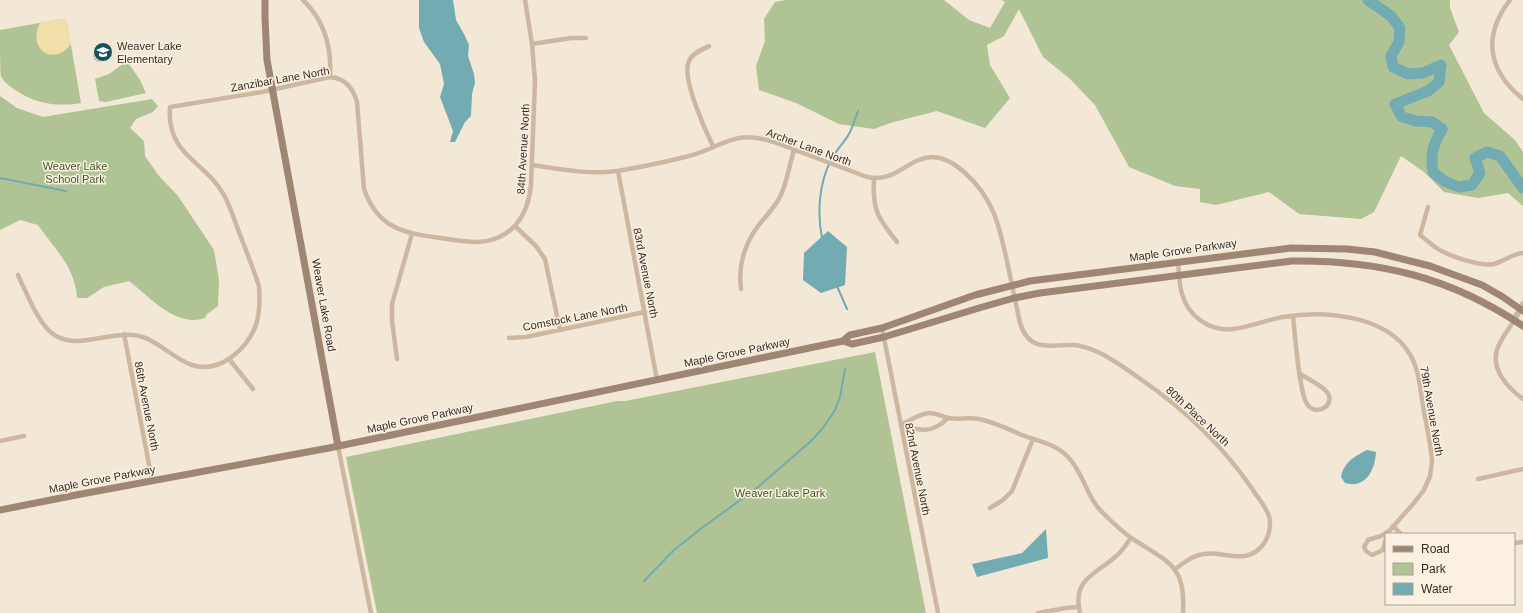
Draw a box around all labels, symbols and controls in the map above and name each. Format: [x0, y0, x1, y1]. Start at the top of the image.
place label: Weaver Lake Elementary [117, 40, 182, 65]
school or university icon: Weaver Lake Elementary [92, 41, 114, 63]
street label: Zanzibar Lane North [230, 64, 330, 94]
street label: 84th Avenue North [515, 103, 531, 195]
street label: Archer Lane North [765, 126, 853, 168]
park label: Weaver Lake School Park [43, 160, 107, 185]
street label: 83rd Avenue North [631, 227, 661, 319]
street label: Maple Grove Parkway [1129, 236, 1238, 263]
street label: Weaver Lake Road [310, 258, 338, 352]
street label: Comstock Lane North [522, 301, 628, 333]
street label: Maple Grove Parkway [683, 335, 792, 369]
street label: 86th Avenue North [132, 360, 162, 452]
street label: 79th Avenue North [1418, 365, 1446, 457]
street label: 80th Place North [1164, 384, 1232, 448]
street label: Maple Grove Parkway [366, 401, 475, 435]
street label: 82nd Avenue North [903, 422, 933, 516]
street label: Maple Grove Parkway [48, 463, 157, 495]
park label: Weaver Lake Park [735, 487, 826, 499]
legend [1385, 533, 1515, 605]
text: Road [1421, 542, 1450, 556]
text: Park [1421, 562, 1447, 576]
text: Water [1421, 582, 1453, 596]

